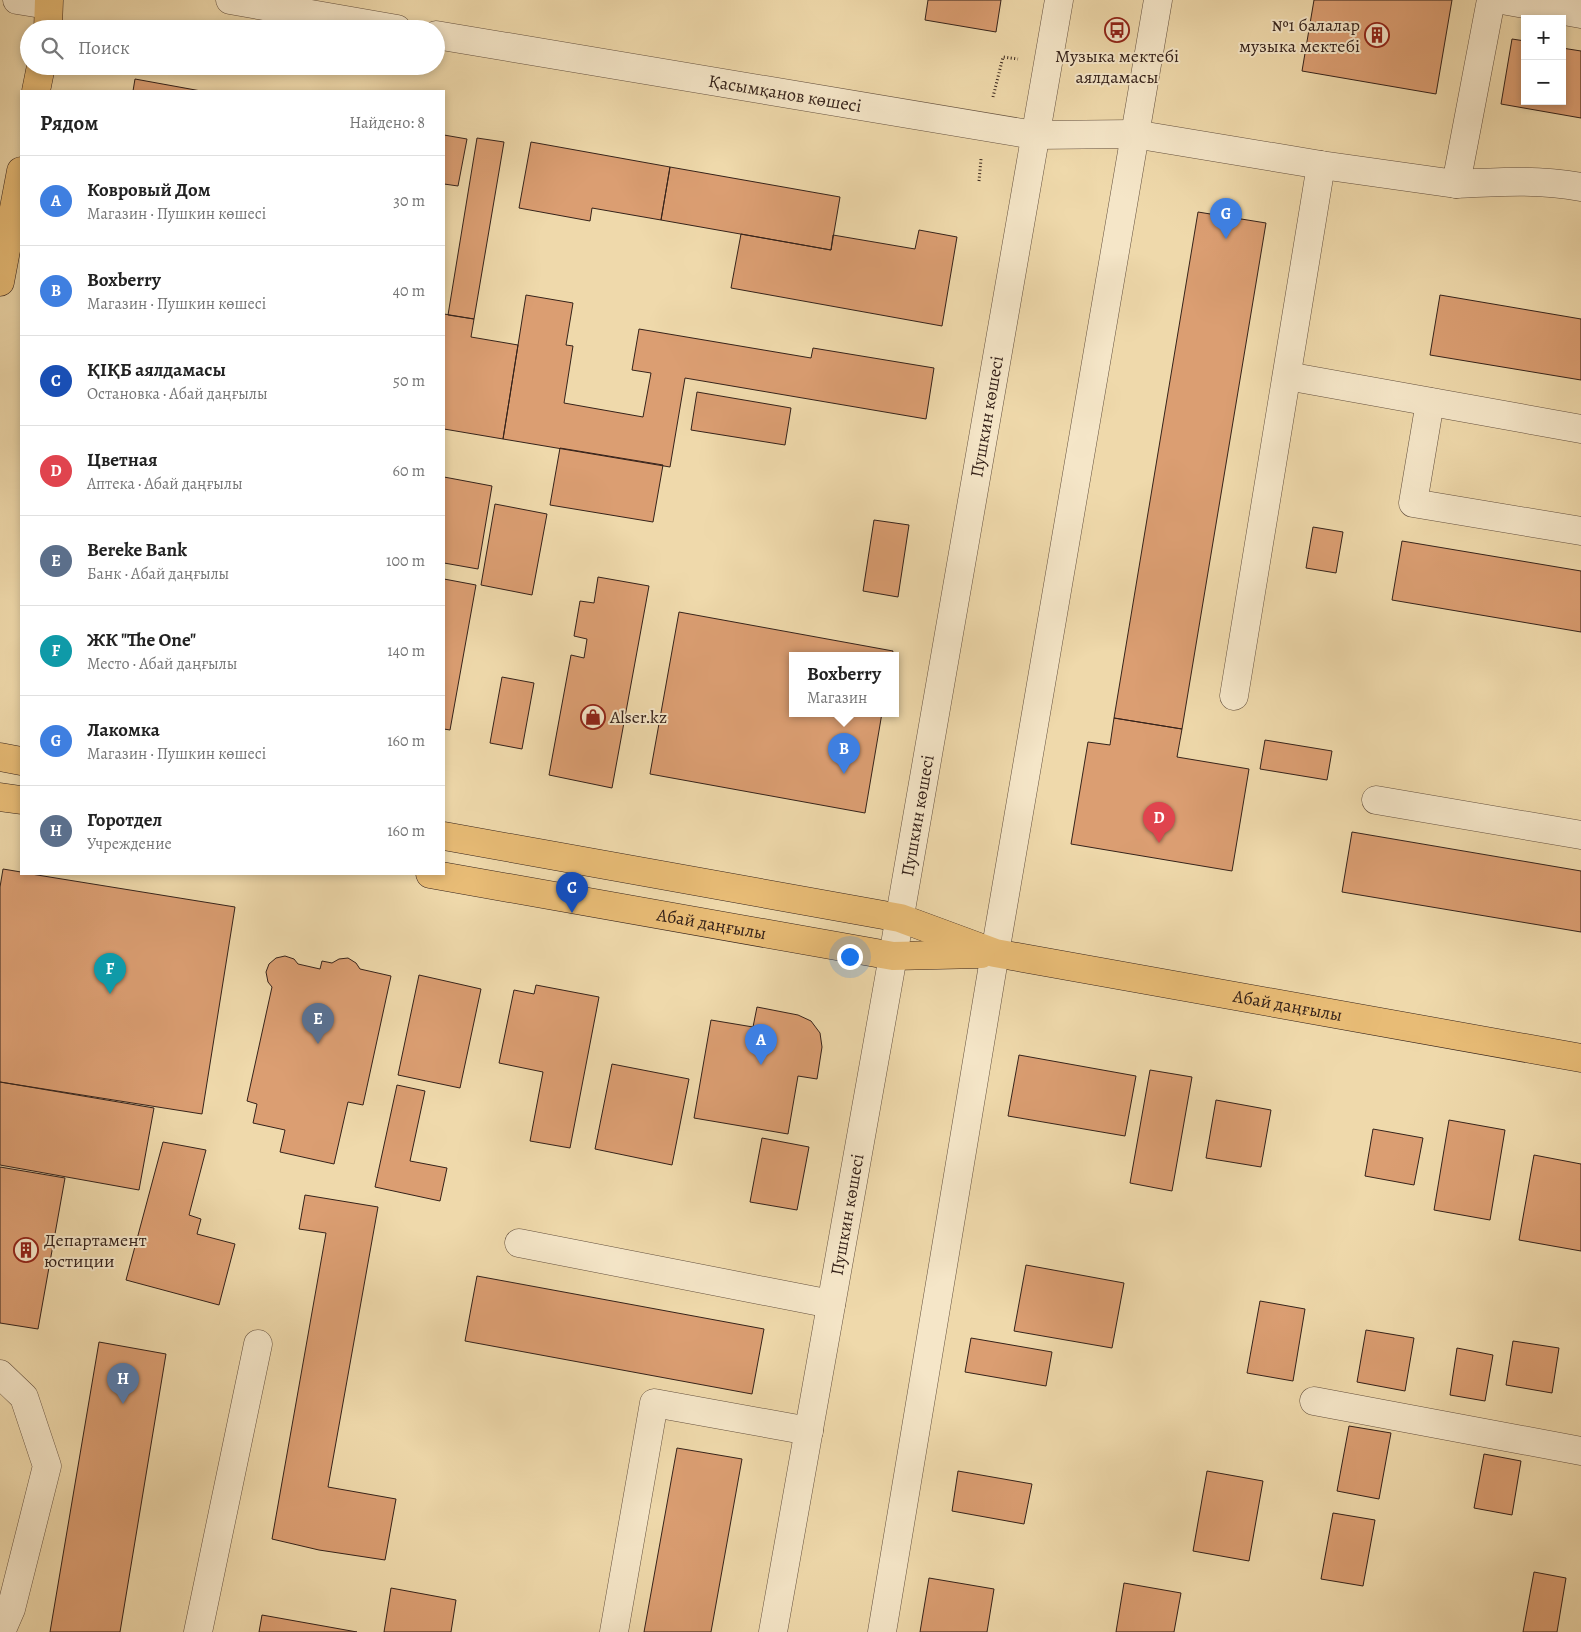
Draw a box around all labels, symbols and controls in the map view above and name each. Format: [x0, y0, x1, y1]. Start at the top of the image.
place label: №1 балалар музыка мектебі [1239, 13, 1360, 58]
map controls [1521, 15, 1566, 105]
button: + [1521, 15, 1566, 60]
bus stop icon: Музыка мектебі аялдамасы [1104, 17, 1130, 43]
search box [20, 20, 445, 75]
building icon: №1 балалар музыка мектебі [1364, 22, 1390, 48]
icon: search [38, 34, 66, 62]
text: Поиск [78, 35, 130, 61]
place label: Музыка мектебі аялдамасы [1055, 44, 1179, 89]
button: − [1521, 60, 1566, 105]
street label: Қасымқанов көшесі [707, 69, 863, 118]
text: Рядом [40, 109, 98, 137]
text: Найдено: 8 [349, 112, 425, 134]
text: Ковровый Дом [87, 177, 211, 203]
text: A [51, 190, 61, 212]
text: 30 m [393, 190, 425, 212]
pin: G [1210, 198, 1242, 239]
text: Магазин · Пушкин көшесі [87, 203, 266, 225]
text: Boxberry [87, 267, 161, 293]
text: B [51, 280, 61, 302]
text: 40 m [393, 280, 425, 302]
text: Магазин · Пушкин көшесі [87, 293, 266, 315]
street label: Пушкин көшесі [964, 354, 1009, 479]
text: ҚІҚБ аялдамасы [87, 357, 226, 383]
text: C [51, 370, 61, 392]
text: 50 m [393, 370, 425, 392]
text: Остановка · Абай даңғылы [87, 383, 268, 405]
text: Цветная [87, 447, 158, 473]
text: D [50, 460, 62, 482]
text: 60 m [393, 460, 425, 482]
text: Аптека · Абай даңғылы [87, 473, 243, 495]
text: Bereke Bank [87, 537, 187, 563]
text: E [51, 550, 61, 572]
text: 100 m [386, 550, 425, 572]
text: Банк · Абай даңғылы [87, 563, 229, 585]
text: ЖК "The One" [87, 627, 196, 653]
text: F [52, 640, 60, 662]
text: 140 m [387, 640, 425, 662]
popup [789, 652, 899, 717]
text: Место · Абай даңғылы [87, 653, 237, 675]
text: Boxberry [807, 661, 881, 687]
text: Магазин [807, 687, 867, 709]
shop icon: Alser.kz [580, 704, 606, 730]
place label: Alser.kz [609, 705, 667, 729]
text: Лакомка [87, 717, 160, 743]
text: G [51, 730, 61, 752]
text: 160 m [387, 730, 425, 752]
pin: B [828, 733, 860, 774]
text: Магазин · Пушкин көшесі [87, 743, 266, 765]
street label: Пушкин көшесі [895, 753, 940, 878]
pin: D [1143, 802, 1175, 843]
text: Горотдел [87, 807, 162, 833]
text: H [50, 820, 62, 842]
text: 160 m [387, 820, 425, 842]
text: Учреждение [87, 833, 172, 855]
pin: C [556, 872, 588, 913]
street label: Абай даңғылы [654, 902, 768, 945]
your location [837, 944, 863, 970]
pin: F [94, 953, 126, 994]
street label: Абай даңғылы [1230, 984, 1344, 1027]
pin: E [302, 1003, 334, 1044]
pin: A [745, 1024, 777, 1065]
street label: Пушкин көшесі [825, 1152, 870, 1277]
place label: Департамент юстиции [44, 1228, 147, 1273]
building icon: Департамент юстиции [13, 1237, 39, 1263]
pin: H [107, 1363, 139, 1404]

